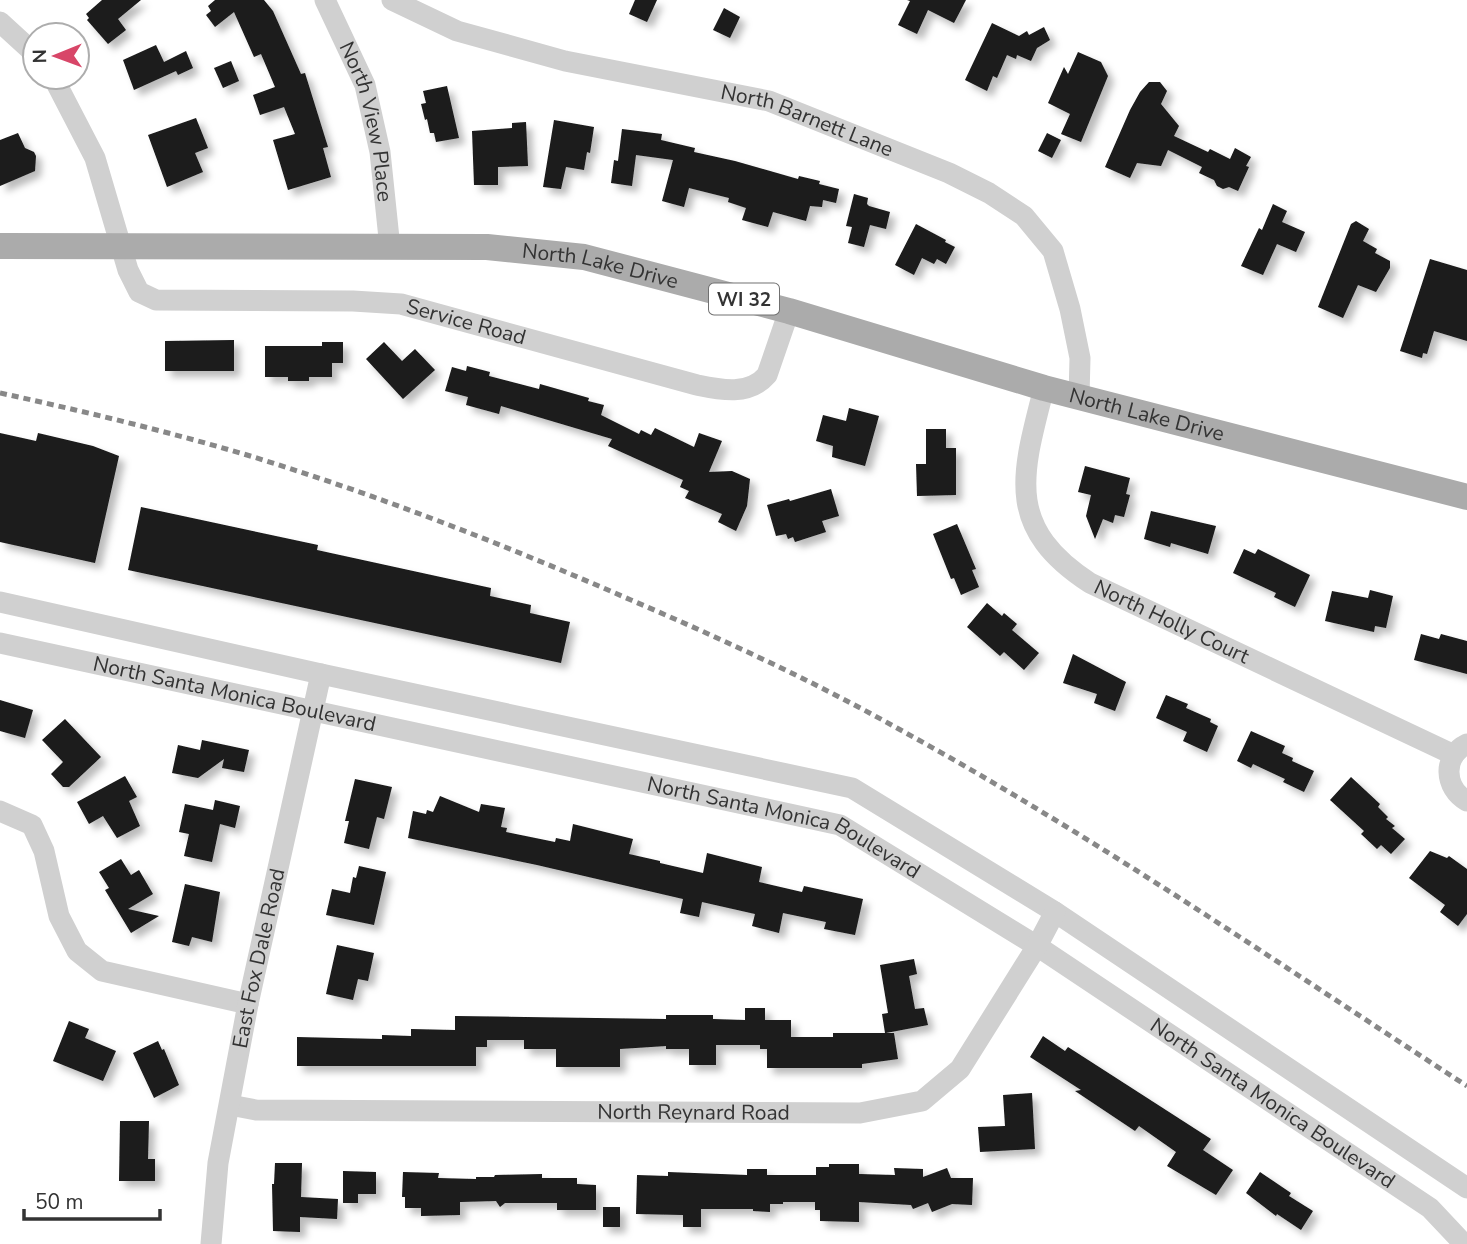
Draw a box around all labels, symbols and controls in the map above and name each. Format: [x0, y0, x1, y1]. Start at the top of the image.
north arrow [21, 21, 91, 91]
street label: North View Place [333, 37, 399, 203]
text: N [27, 49, 53, 64]
street label: North Barnett Lane [718, 78, 897, 163]
street label: North Lake Drive [521, 237, 681, 295]
road number: WI 32 [709, 284, 779, 314]
street label: Service Road [403, 292, 529, 352]
street label: North Lake Drive [1066, 381, 1227, 448]
street label: North Holly Court [1090, 573, 1254, 671]
street label: North Santa Monica Boulevard [90, 650, 379, 738]
street label: North Santa Monica Boulevard [645, 770, 926, 885]
street label: East Fox Dale Road [226, 866, 292, 1051]
street label: North Santa Monica Boulevard [1145, 1011, 1401, 1195]
street label: North Reynard Road [597, 1098, 790, 1127]
scale bar [24, 1178, 161, 1222]
text: 50 m [35, 1188, 84, 1216]

